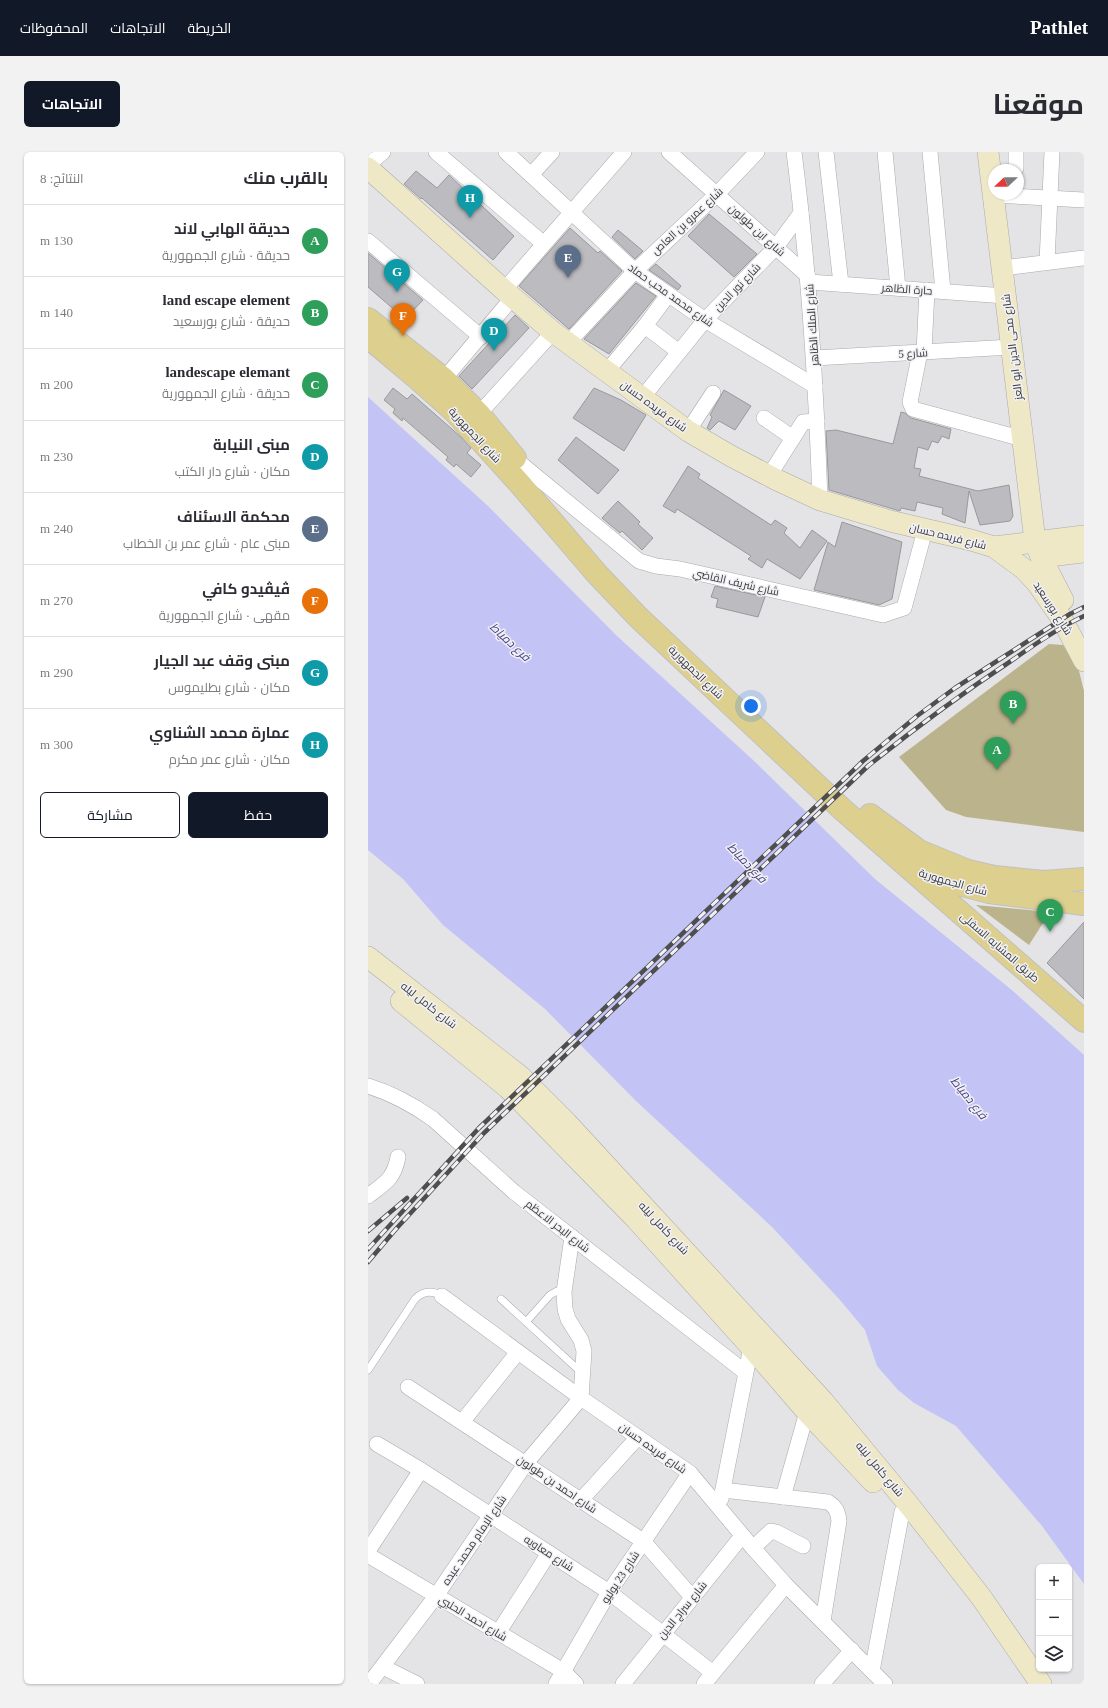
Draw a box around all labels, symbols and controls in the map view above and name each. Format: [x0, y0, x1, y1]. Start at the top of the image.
text: Pathlet [1030, 17, 1088, 38]
text: المحفوظات [20, 21, 88, 36]
text: الاتجاهات [110, 21, 166, 36]
text: الخريطة [188, 21, 231, 36]
button: الاتجاهات [24, 81, 120, 127]
text: موقعنا [993, 89, 1084, 120]
north arrow [988, 164, 1024, 200]
text: بالقرب منك [244, 169, 328, 188]
text: النتائج: 8 [40, 171, 84, 186]
pin: H [457, 185, 483, 218]
street label: شارع عمرو بن العاص [649, 185, 726, 258]
street label: شارع ابن طولون [725, 202, 788, 260]
text: حديقة الهابي لاند [174, 221, 290, 237]
text: 130 m [40, 233, 73, 248]
text: A [310, 233, 320, 248]
pin: E [555, 245, 581, 278]
text: حديقة · شارع الجمهورية [162, 248, 290, 263]
pin: G [384, 259, 410, 292]
street label: شارع محمد محب حماد [625, 261, 716, 331]
street label: شارع نور الدين [711, 261, 764, 315]
street label: حارة الظاهر [880, 281, 933, 298]
street label: شارع الملك الظاهر [803, 283, 823, 367]
text: land escape element [163, 292, 290, 308]
street label: شارع محى الدين ابو العز [1000, 293, 1027, 402]
pin: F [390, 303, 416, 336]
text: 140 m [40, 305, 73, 320]
text: B [311, 305, 319, 320]
text: حديقة · شارع بورسعيد [173, 314, 290, 329]
pin: D [481, 318, 507, 351]
street label: شارع 5 [898, 346, 928, 362]
text: landescape elemant [165, 364, 290, 380]
text: 200 m [40, 377, 73, 392]
text: C [310, 377, 320, 392]
street label: شارع فريده حسان [617, 378, 690, 436]
text: حديقة · شارع الجمهورية [162, 386, 290, 401]
street label: شارع الجمهورية [445, 405, 504, 466]
text: مبنى النيابة [213, 437, 290, 453]
text: 230 m [40, 449, 73, 464]
text: D [310, 449, 320, 464]
text: مكان · شارع دار الكتب [175, 464, 290, 479]
text: محكمة الاسئناف [177, 509, 290, 525]
text: 240 m [40, 521, 73, 536]
text: E [311, 521, 319, 536]
street label: شارع فريده حسان [908, 521, 988, 553]
text: مبنى عام · شارع عمر بن الخطاب [123, 536, 290, 551]
street label: شارع شريف القاضي [691, 566, 780, 600]
street label: شارع بورسعيد [1030, 579, 1075, 638]
text: ڤيڤيدو كافي [202, 581, 290, 597]
text: 270 m [40, 593, 73, 608]
text: F [311, 593, 319, 608]
text: مقهى · شارع الجمهورية [159, 608, 290, 623]
water label: فرع دمياط [486, 620, 534, 665]
street label: شارع الجمهورية [665, 643, 726, 702]
text: مبنى وقف عبد الجيار [154, 653, 290, 669]
text: 290 m [40, 665, 73, 680]
text: G [310, 665, 320, 680]
text: مكان · شارع بطليموس [168, 680, 290, 695]
pin: B [1000, 691, 1026, 724]
your location [741, 696, 761, 716]
text: عمارة محمد الشناوي [149, 725, 290, 741]
text: 300 m [40, 737, 73, 752]
text: H [310, 737, 320, 752]
pin: A [984, 737, 1010, 770]
text: مكان · شارع عمر مكرم [169, 752, 290, 767]
button: مشاركة [40, 792, 180, 838]
button: حفظ [188, 792, 328, 838]
water label: فرع دمياط [724, 840, 770, 887]
street label: شارع الجمهورية [917, 866, 989, 899]
pin: C [1037, 899, 1063, 932]
street label: طريق المشايه السفلى [958, 910, 1042, 985]
street label: شارع كامل ليله [397, 979, 459, 1032]
water label: فرع دمياط [947, 1074, 991, 1123]
street label: شارع البحر الاعظم [522, 1197, 592, 1256]
street label: شارع كامل ليله [635, 1199, 691, 1258]
street label: شارع فريده حسان [616, 1420, 689, 1477]
street label: شارع كامل ليله [852, 1439, 906, 1500]
street label: شارع احمد بن طولون [514, 1453, 599, 1517]
street label: شارع الإمام محمد عبده [439, 1493, 510, 1588]
street label: شارع معاويه [521, 1533, 576, 1575]
street label: شارع 23 يوليو [599, 1549, 643, 1606]
map controls [1036, 1564, 1072, 1672]
button: + [1036, 1564, 1072, 1600]
street label: شارع سراج الدين [655, 1579, 711, 1643]
street label: شارع احمد الحلبي [435, 1593, 509, 1646]
button: − [1036, 1600, 1072, 1636]
button: layers [1036, 1636, 1072, 1672]

